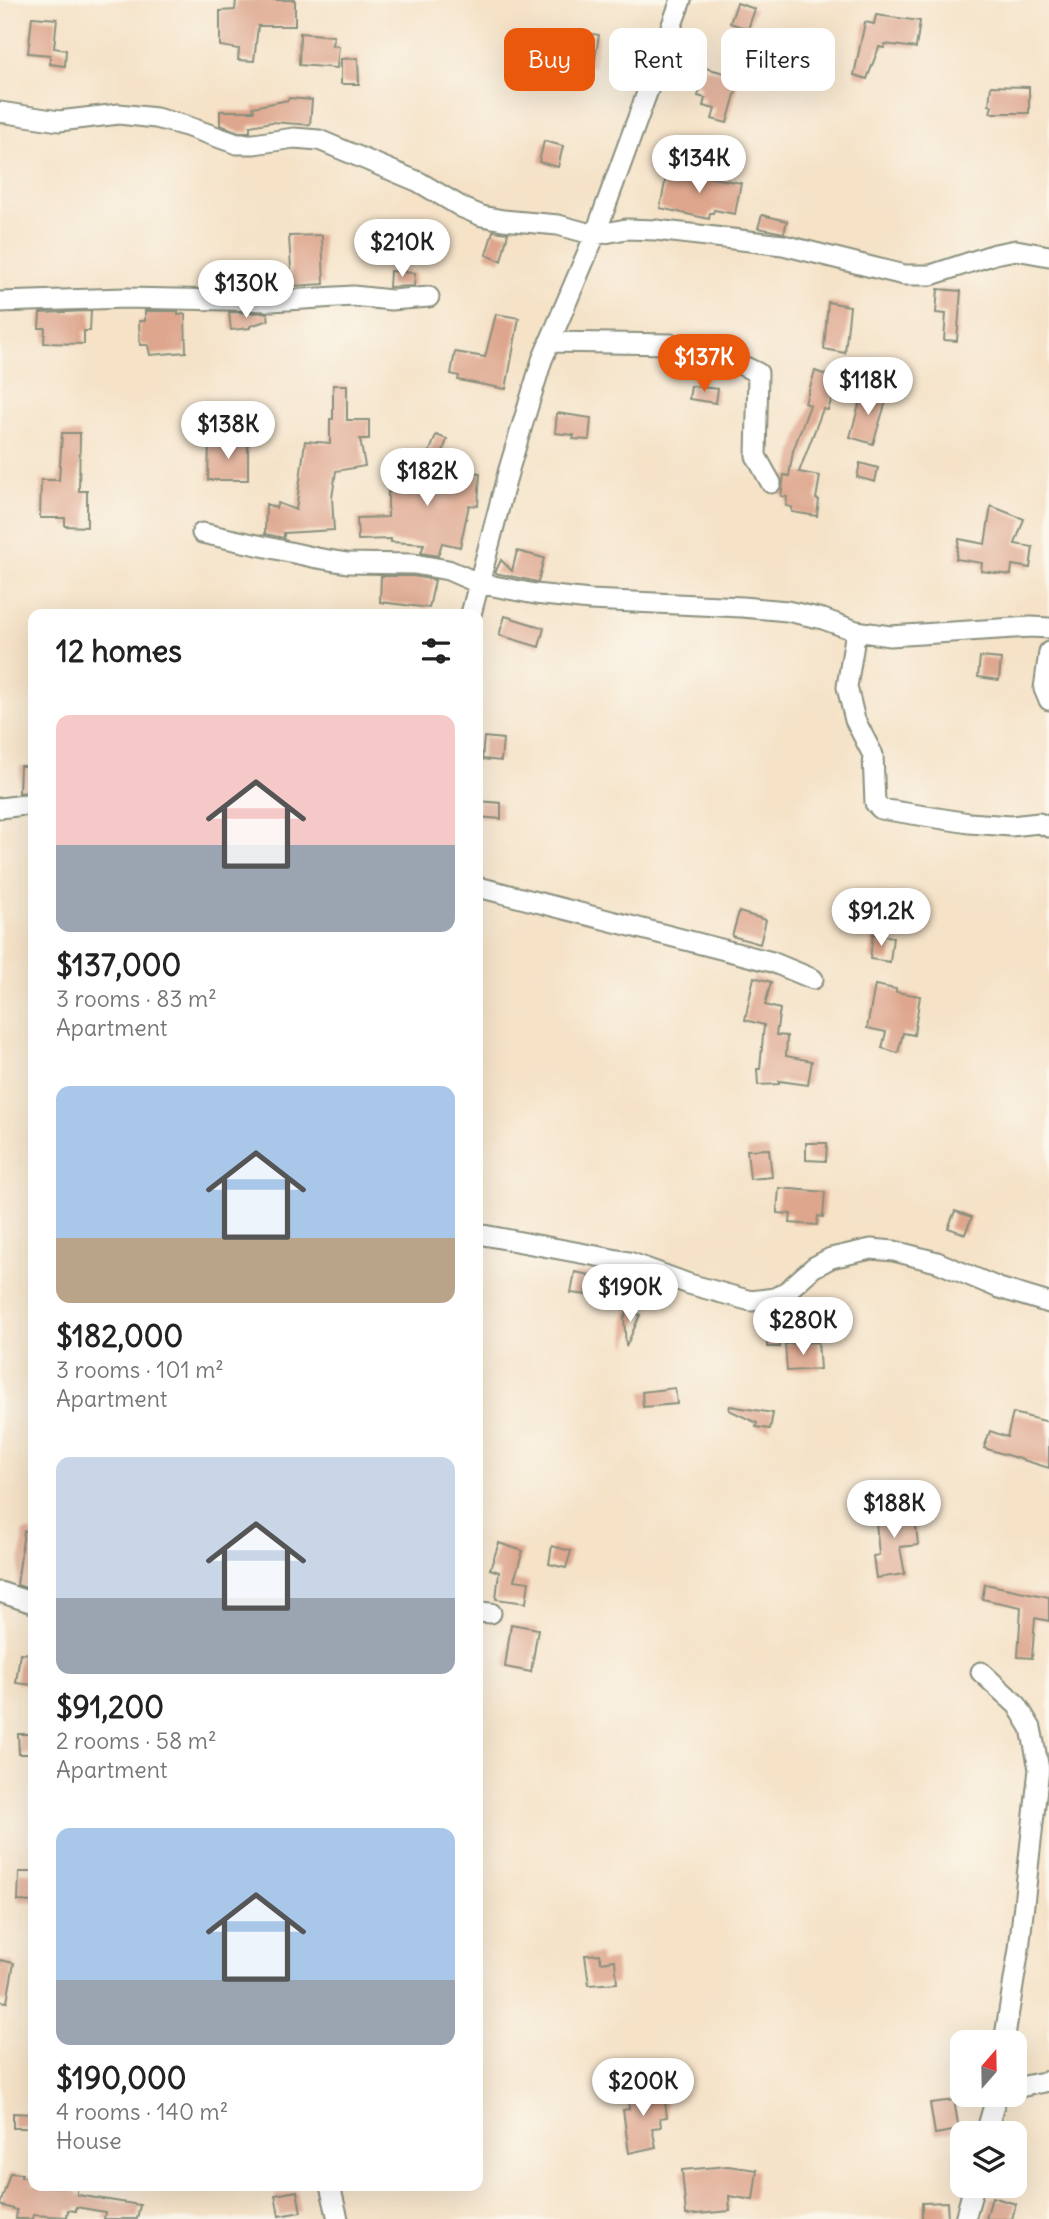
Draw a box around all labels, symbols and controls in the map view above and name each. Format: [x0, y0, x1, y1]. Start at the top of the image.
chip: Buy [504, 28, 595, 91]
chip: Rent [609, 28, 707, 91]
chip: Filters [721, 28, 835, 91]
pin: $134K [650, 136, 748, 195]
text: $134K [668, 143, 730, 172]
pin: $210K [353, 219, 451, 279]
text: $210K [370, 227, 434, 256]
pin: $130K [197, 260, 295, 320]
text: $130K [214, 268, 278, 297]
pin: $137K [655, 334, 753, 394]
text: $137K [674, 342, 734, 371]
pin: $118K [819, 358, 917, 417]
text: $118K [839, 365, 897, 394]
pin: $138K [179, 402, 277, 461]
text: $138K [197, 409, 259, 438]
pin: $182K [378, 448, 476, 508]
text: $182K [396, 456, 458, 485]
text: 12 homes [56, 632, 182, 670]
icon: filters [417, 632, 455, 670]
icon: home [193, 761, 319, 887]
pin: $91.2K [824, 888, 938, 948]
text: $91.2K [848, 896, 914, 925]
text: $137,000 [56, 946, 181, 984]
text: 3 rooms · 83 m² [56, 984, 217, 1013]
text: Apartment [56, 1013, 168, 1042]
icon: home [193, 1132, 319, 1258]
pin: $190K [581, 1264, 679, 1324]
text: $190K [598, 1272, 662, 1301]
pin: $280K [754, 1298, 852, 1357]
text: $280K [769, 1305, 837, 1334]
text: $182,000 [56, 1317, 183, 1355]
text: 3 rooms · 101 m² [56, 1355, 224, 1384]
text: Apartment [56, 1384, 168, 1413]
pin: $188K [845, 1480, 943, 1540]
text: $188K [863, 1488, 925, 1517]
icon: home [193, 1503, 319, 1629]
text: $91,200 [56, 1688, 164, 1726]
text: 2 rooms · 58 m² [56, 1726, 217, 1755]
text: Apartment [56, 1755, 168, 1784]
icon: home [193, 1874, 319, 2000]
north arrow [950, 2030, 1027, 2107]
map controls [950, 2030, 1027, 2198]
pin: $200K [594, 2058, 692, 2118]
text: $190,000 [56, 2059, 187, 2097]
text: $200K [608, 2066, 678, 2095]
text: 4 rooms · 140 m² [56, 2097, 228, 2126]
button: layers [950, 2121, 1027, 2198]
text: House [56, 2126, 122, 2155]

